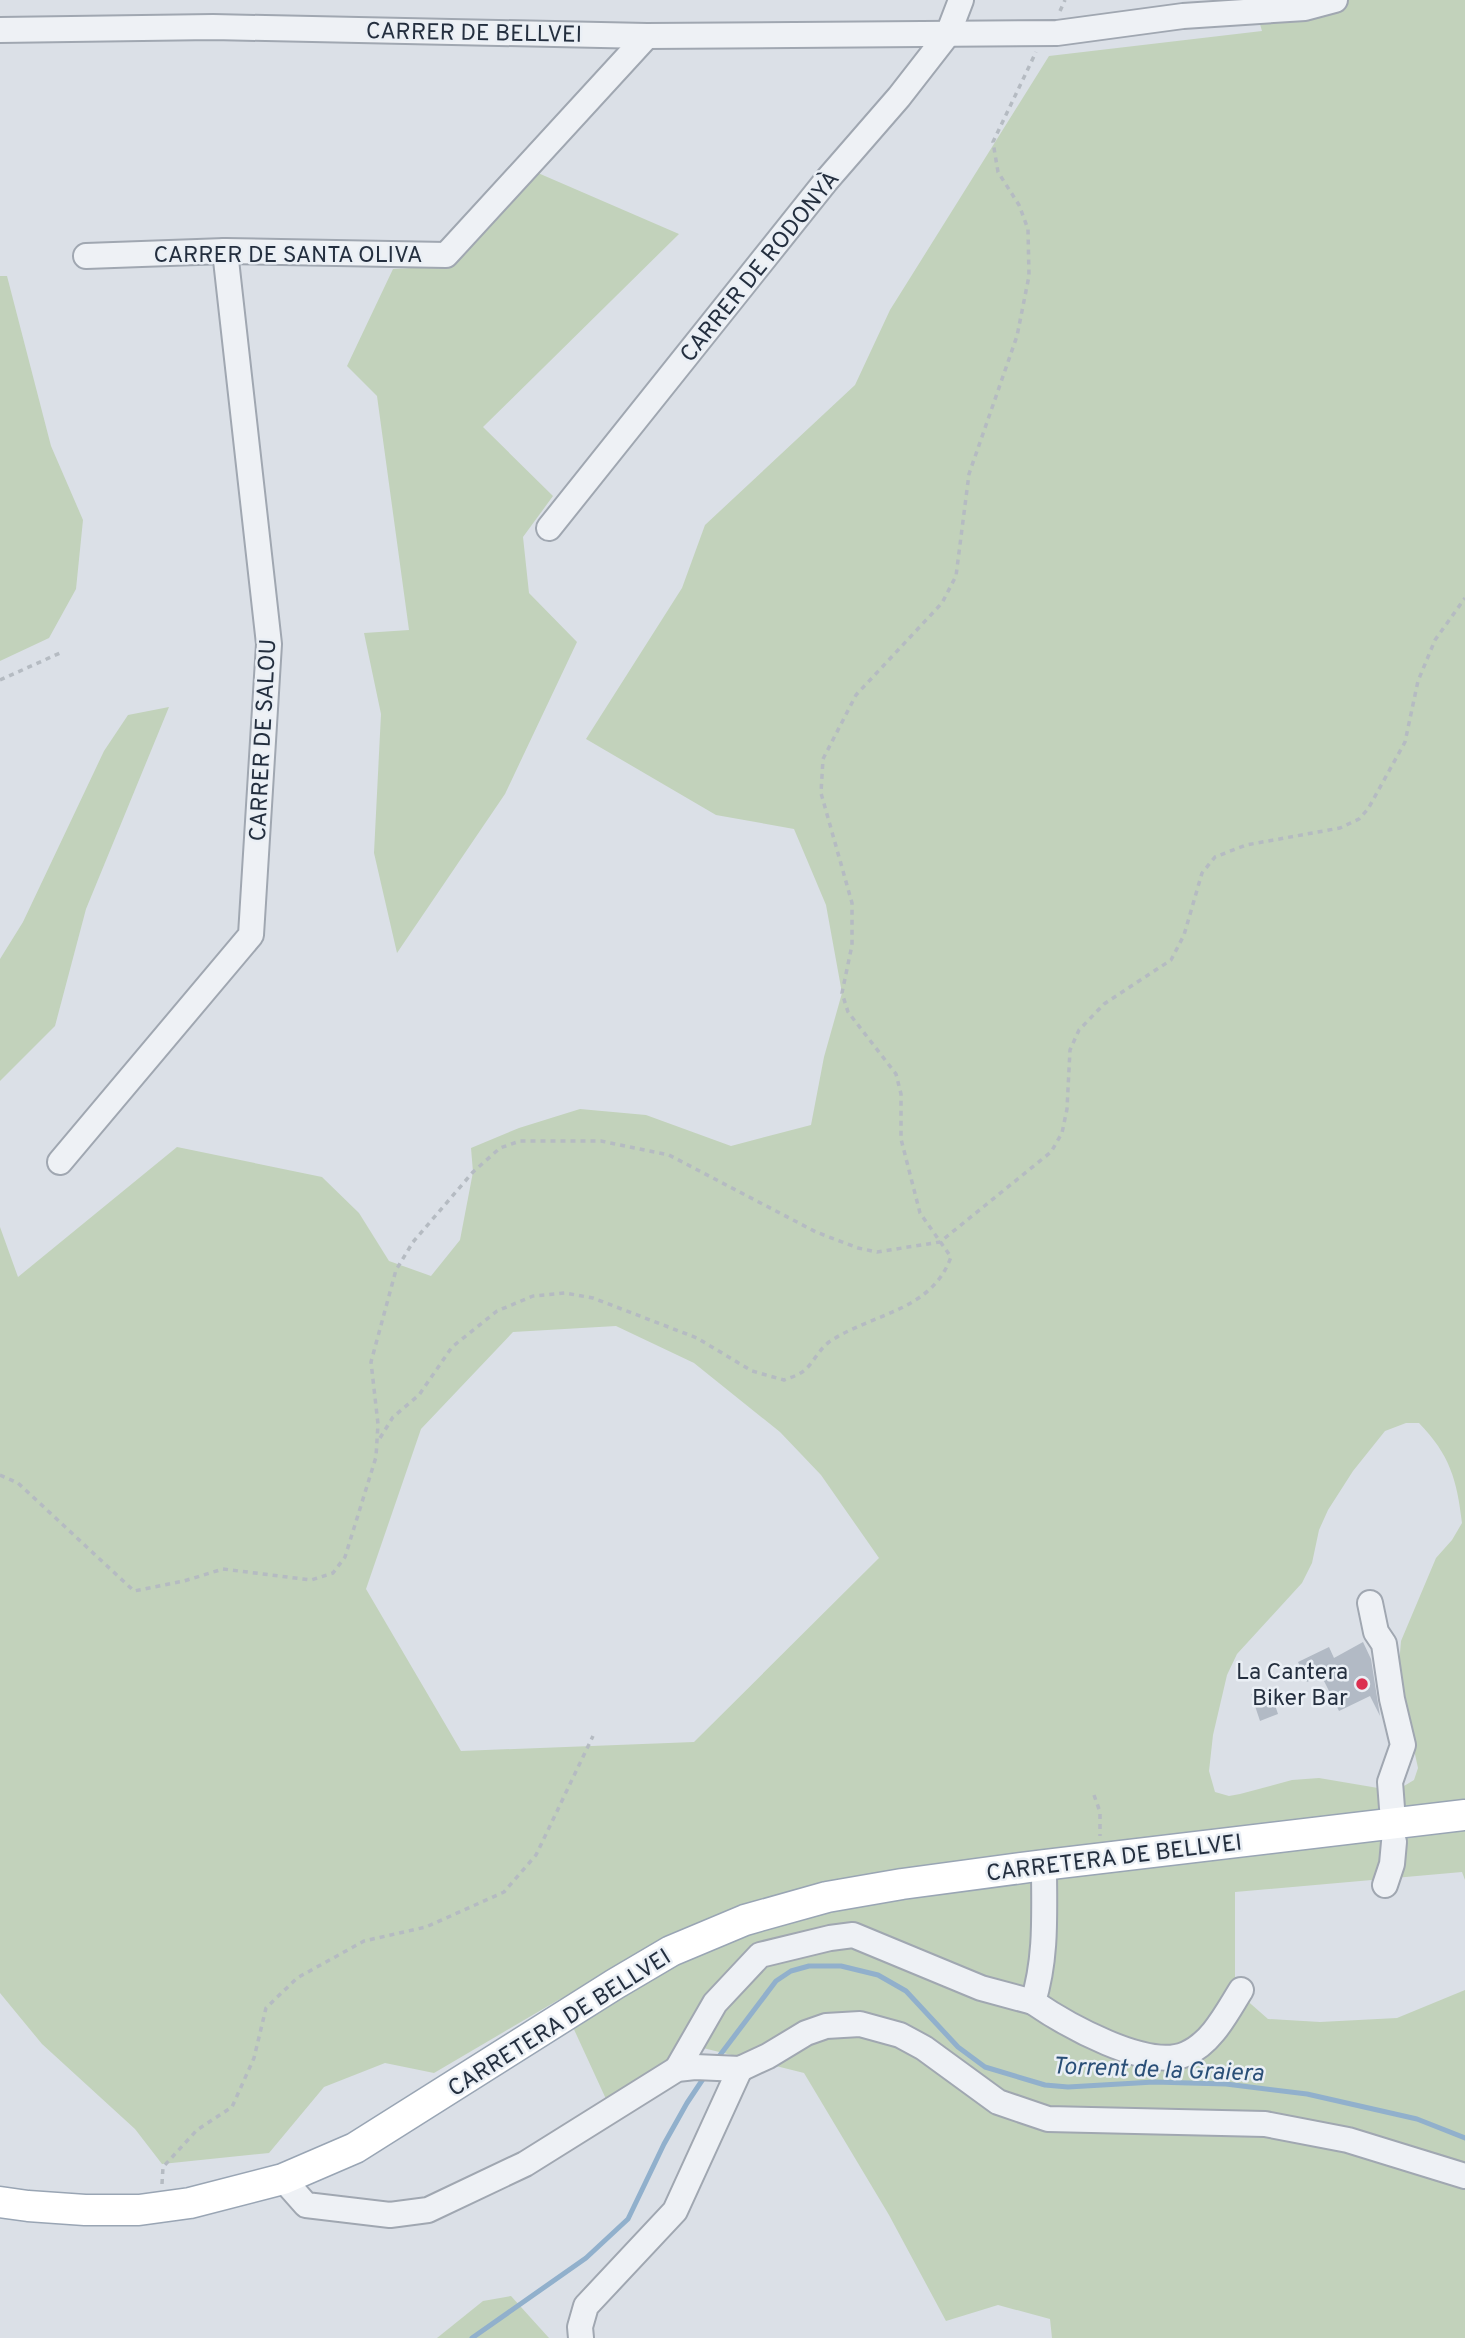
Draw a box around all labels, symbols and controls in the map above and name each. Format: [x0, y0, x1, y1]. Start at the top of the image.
street label: CARRER DE BELLVEI [366, 18, 582, 51]
street label: CARRER DE RODONYÀ [674, 165, 847, 369]
street label: CARRER DE SANTA OLIVA [153, 242, 423, 271]
street label: CARRER DE SALOU [245, 638, 284, 842]
place label: La Cantera Biker Bar [1236, 1659, 1348, 1714]
marker: La Cantera Biker Bar [1354, 1676, 1370, 1692]
street label: CARRETERA DE BELLVEI [985, 1829, 1244, 1890]
street label: CARRETERA DE BELLVEI [443, 1944, 677, 2105]
water label: Torrent de la Graiera [1052, 2052, 1265, 2090]

